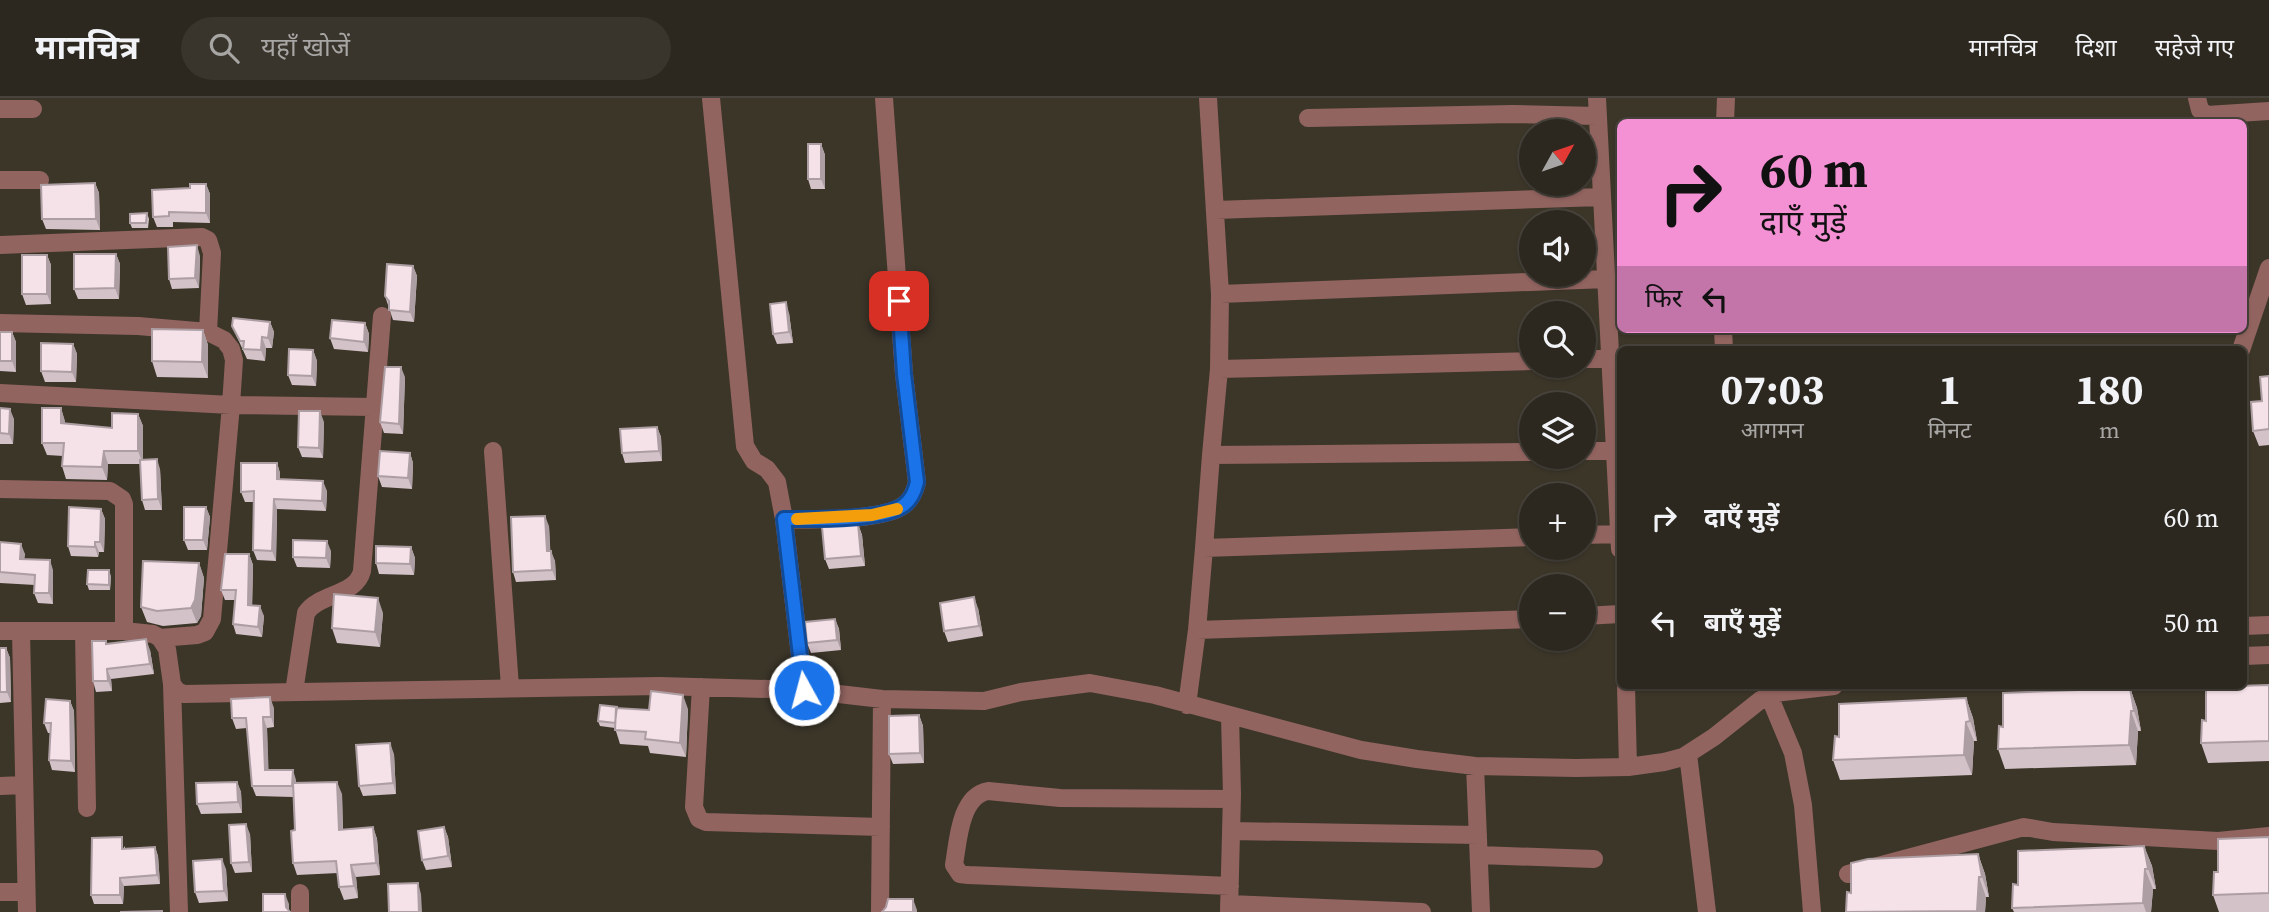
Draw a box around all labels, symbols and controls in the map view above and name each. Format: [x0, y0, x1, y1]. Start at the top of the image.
search box [181, 17, 671, 80]
text: मानचित्र [35, 25, 139, 70]
icon: search [205, 29, 243, 67]
text: यहाँ खोजें [261, 29, 350, 65]
text: मानचित्र [1969, 31, 2037, 64]
text: दिशा [2075, 31, 2117, 64]
text: सहेजे गए [2155, 31, 2234, 64]
north arrow [1519, 119, 1596, 196]
map controls [1519, 119, 1596, 651]
text: 60 m [1760, 136, 1868, 203]
icon: right [1645, 147, 1736, 238]
text: दाएँ मुड़ें [1760, 200, 1847, 244]
button: sound [1519, 210, 1596, 287]
pin [869, 271, 929, 331]
text: फिर [1645, 280, 1682, 316]
icon: left [1696, 280, 1734, 318]
icon: arrive [880, 282, 918, 320]
button: search [1519, 301, 1596, 378]
text: 07:03 [1720, 360, 1824, 418]
text: 1 [1938, 360, 1961, 418]
text: 180 [2075, 360, 2143, 418]
button: layers [1519, 392, 1596, 469]
text: आगमन [1741, 414, 1804, 446]
text: मिनट [1928, 414, 1972, 446]
text: m [2099, 414, 2120, 446]
button: + [1519, 483, 1596, 560]
icon: right [1645, 499, 1683, 537]
text: दाएँ मुड़ें [1704, 499, 1779, 535]
text: 60 m [2164, 500, 2219, 536]
button: − [1519, 574, 1596, 651]
icon: left [1645, 604, 1683, 642]
text: बाएँ मुड़ें [1704, 604, 1781, 640]
text: 50 m [2164, 605, 2219, 641]
position arrow [767, 653, 841, 727]

